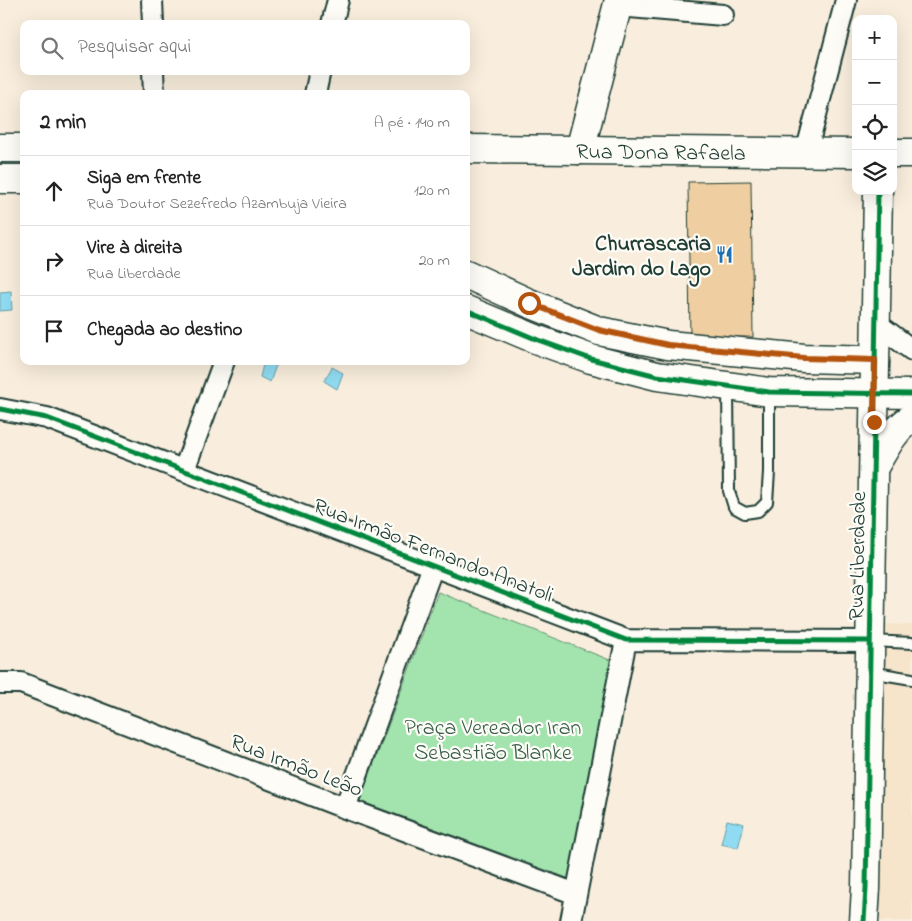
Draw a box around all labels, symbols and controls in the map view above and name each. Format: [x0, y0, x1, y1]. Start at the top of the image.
map controls [852, 15, 897, 195]
button: + [852, 15, 897, 60]
search box [20, 20, 470, 75]
icon: search [38, 34, 66, 62]
text: Pesquisar aqui [78, 34, 191, 61]
button: − [852, 60, 897, 105]
button: locate [852, 105, 897, 150]
text: 2 min [40, 108, 86, 138]
text: A pé · 140 m [374, 111, 450, 135]
street label: Rua Dona Rafaela [576, 137, 746, 171]
button: layers [852, 150, 897, 195]
text: Siga em frente [87, 165, 201, 192]
icon: ahead [40, 177, 68, 205]
text: 120 m [414, 179, 450, 203]
text: Rua Doutor Sezefredo Azambuja Vieira [87, 192, 347, 216]
place label: Churrascaria Jardim do Lago [572, 229, 711, 287]
text: Vire à direita [87, 235, 182, 262]
restaurant icon: Churrascaria Jardim do Lago [715, 245, 735, 265]
icon: right [40, 247, 68, 275]
text: 20 m [419, 249, 450, 273]
text: Rua Liberdade [87, 262, 181, 286]
route start [518, 292, 541, 315]
icon: arrive [40, 317, 68, 345]
text: Chegada ao destino [87, 317, 242, 344]
route end [863, 411, 886, 434]
street label: Rua Irmão Fernando Anatoli [308, 491, 558, 612]
street label: Rua Liberdade [842, 491, 876, 621]
park label: Praça Vereador Iran Sebastião Blanke [405, 713, 581, 770]
street label: Rua Irmão Leão [225, 727, 367, 807]

